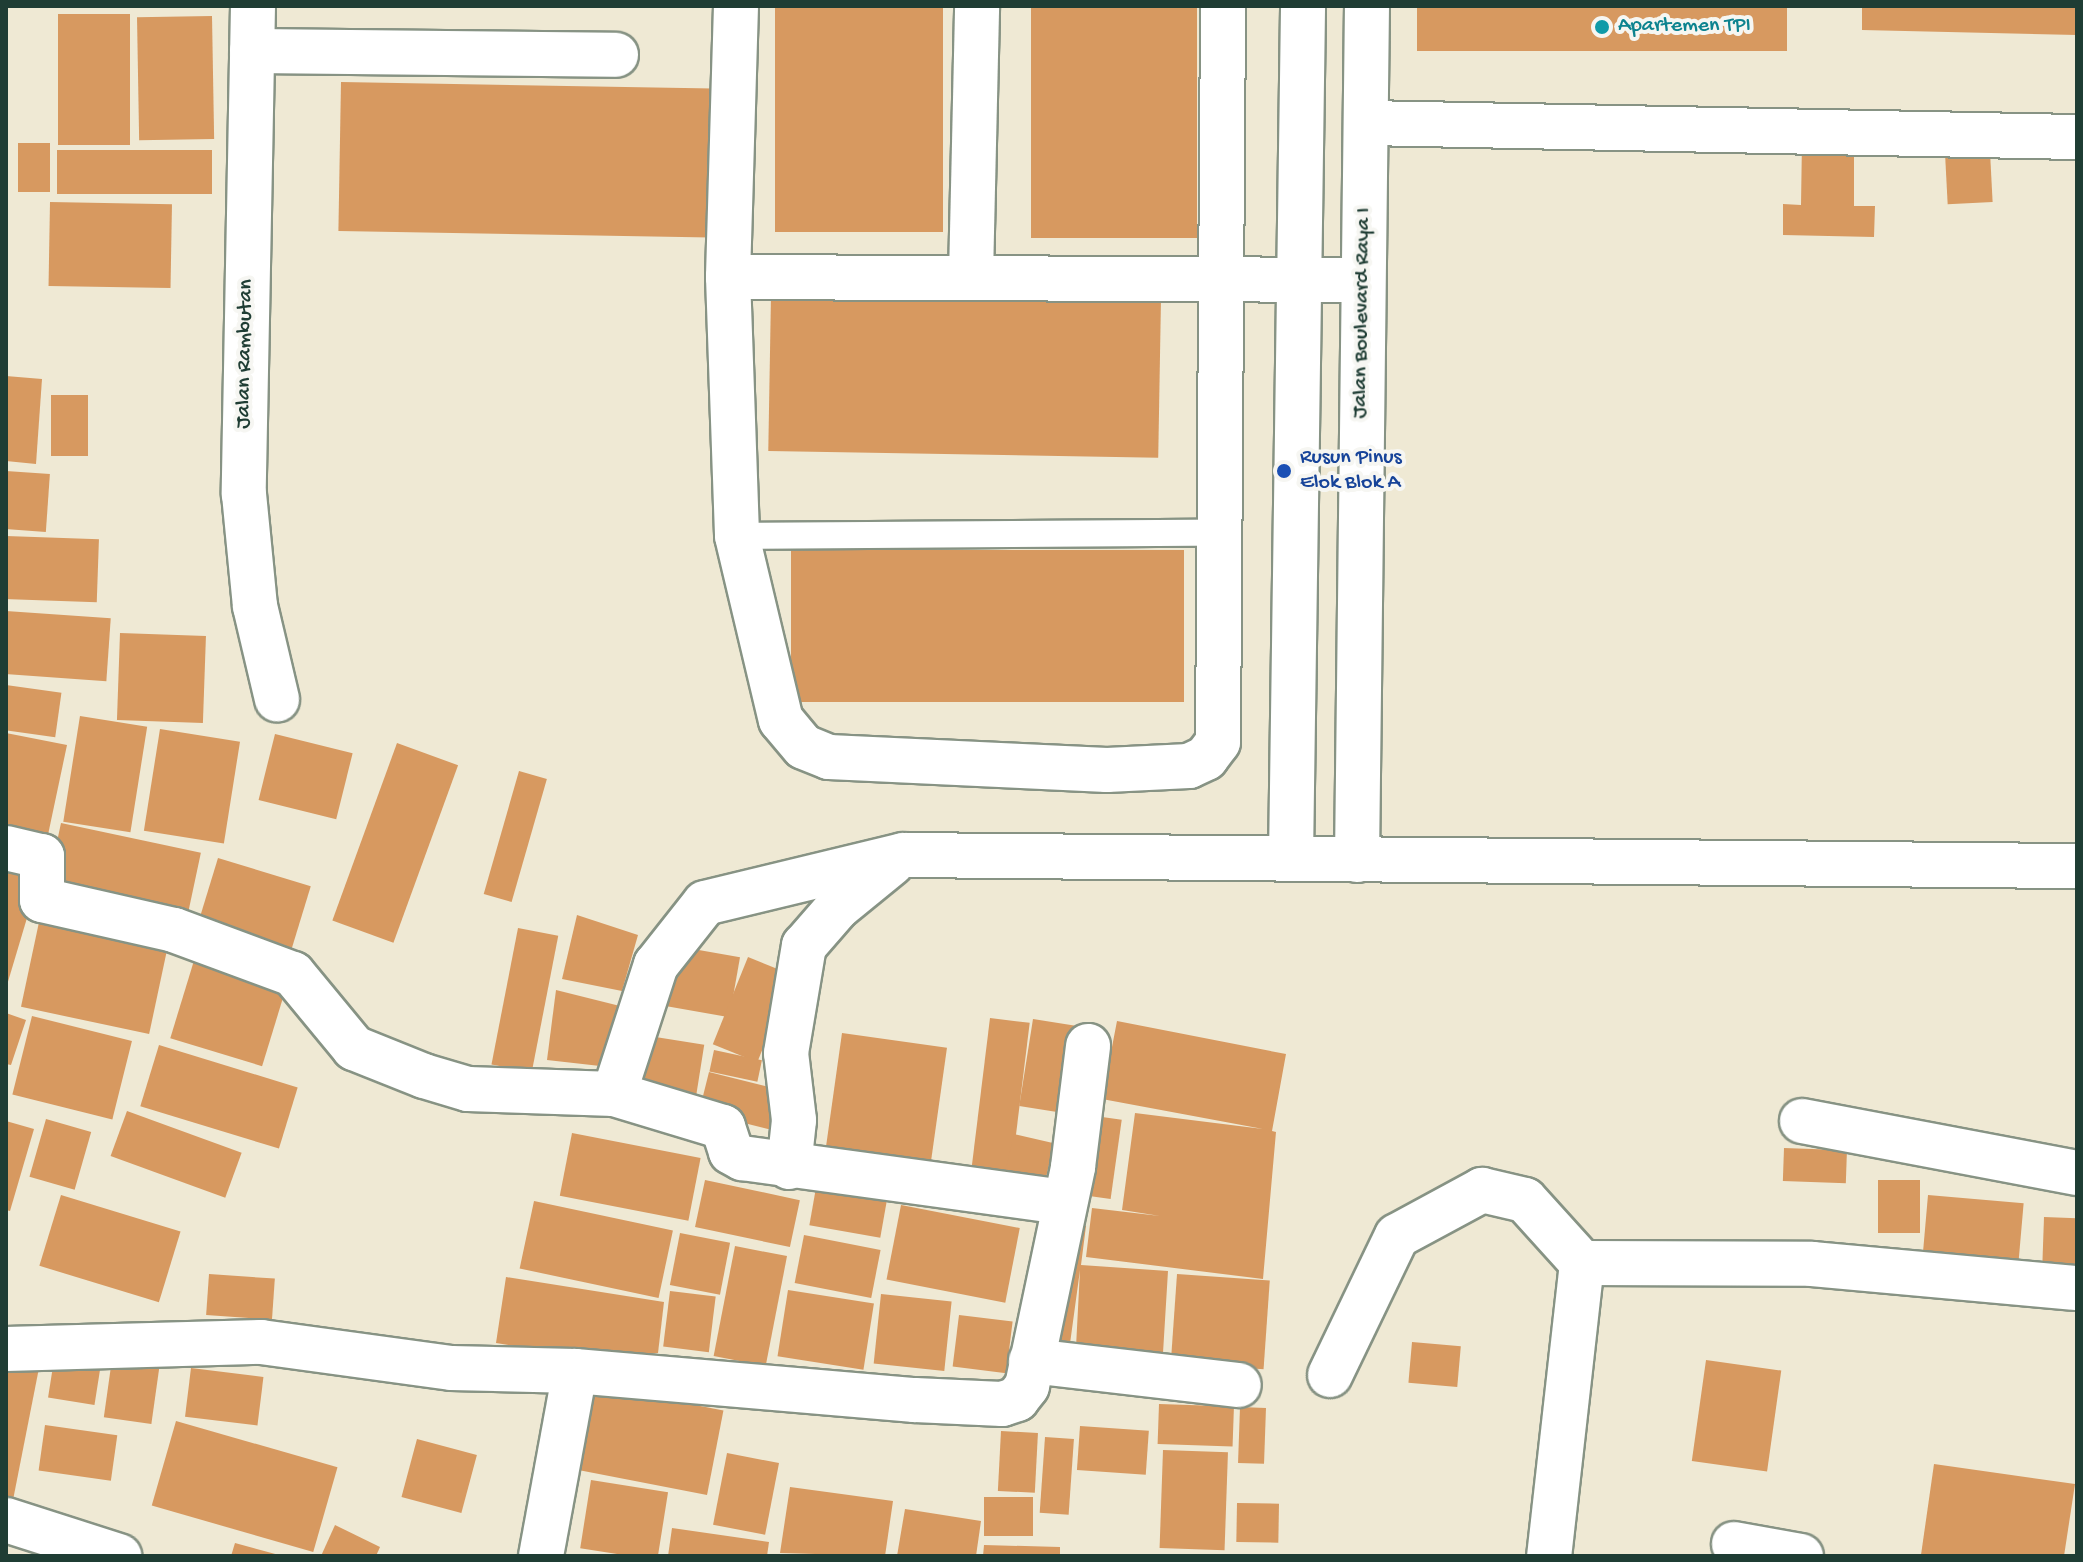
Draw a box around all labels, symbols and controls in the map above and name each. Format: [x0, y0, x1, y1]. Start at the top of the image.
place label: Apartemen TPI [1618, 14, 1751, 40]
marker: Apartemen TPI [1593, 18, 1611, 36]
street label: Jalan Boulevard Raya I [1348, 207, 1378, 419]
street label: Jalan Rambutan [231, 279, 261, 429]
place label: Rusun Pinus Elok Blok A [1300, 445, 1402, 496]
marker: Rusun Pinus Elok Blok A [1275, 462, 1293, 480]

